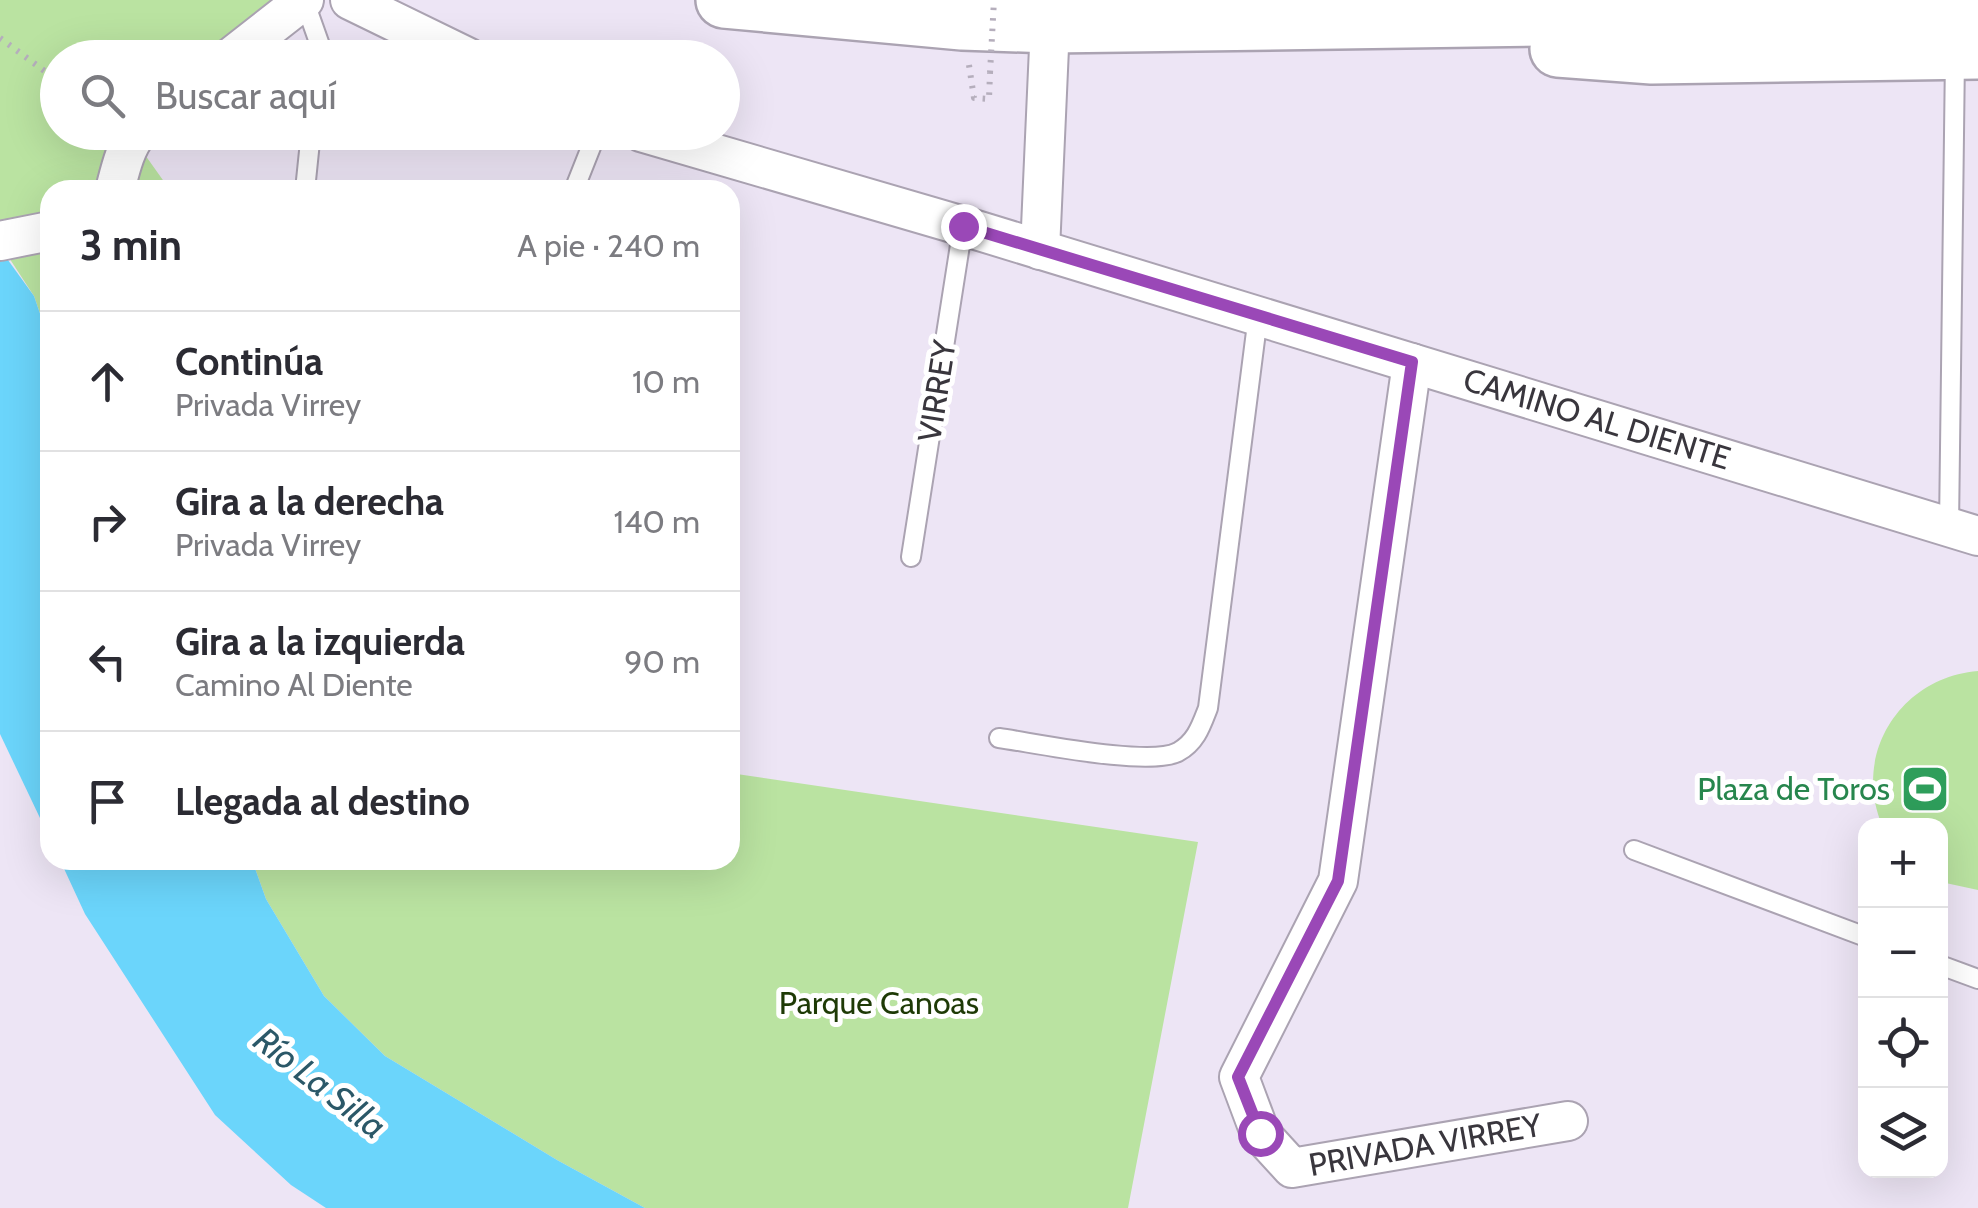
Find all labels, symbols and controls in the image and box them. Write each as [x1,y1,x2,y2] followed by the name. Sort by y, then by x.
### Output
[40,40,740,150] search box
[75,68,130,123] icon: search
[155,72,337,119] text: Buscar aquí
[941,204,987,250] route end
[80,219,182,271] text: 3 min
[517,226,700,265] text: A pie · 240 m
[909,337,964,444] street label: VIRREY
[175,338,323,385] text: Continúa
[80,354,135,409] icon: ahead
[1459,359,1735,478] street label: CAMINO AL DIENTE
[632,362,700,401] text: 10 m
[175,385,361,424] text: Privada Virrey
[175,478,444,525] text: Gira a la derecha
[80,494,135,549] icon: right
[613,502,700,541] text: 140 m
[175,525,361,564] text: Privada Virrey
[175,618,465,665] text: Gira a la izquierda
[80,634,135,689] icon: left
[624,642,700,681] text: 90 m
[175,665,413,704] text: Camino Al Diente
[1899,763,1951,815] sports icon: Plaza de Toros
[1697,769,1890,808] place label: Plaza de Toros
[80,774,135,829] icon: arrive
[175,778,470,825] text: Llegada al destino
[1858,818,1948,1178] map controls
[1858,818,1948,908] button: +
[1858,908,1948,998] button: −
[779,983,979,1022] park label: Parque Canoas
[1858,998,1948,1088] button: locate
[246,1018,395,1148] water label: Río La Silla
[1858,1088,1948,1178] button: layers
[1306,1105,1545,1184] street label: PRIVADA VIRREY
[1238,1111,1284,1157] route start

